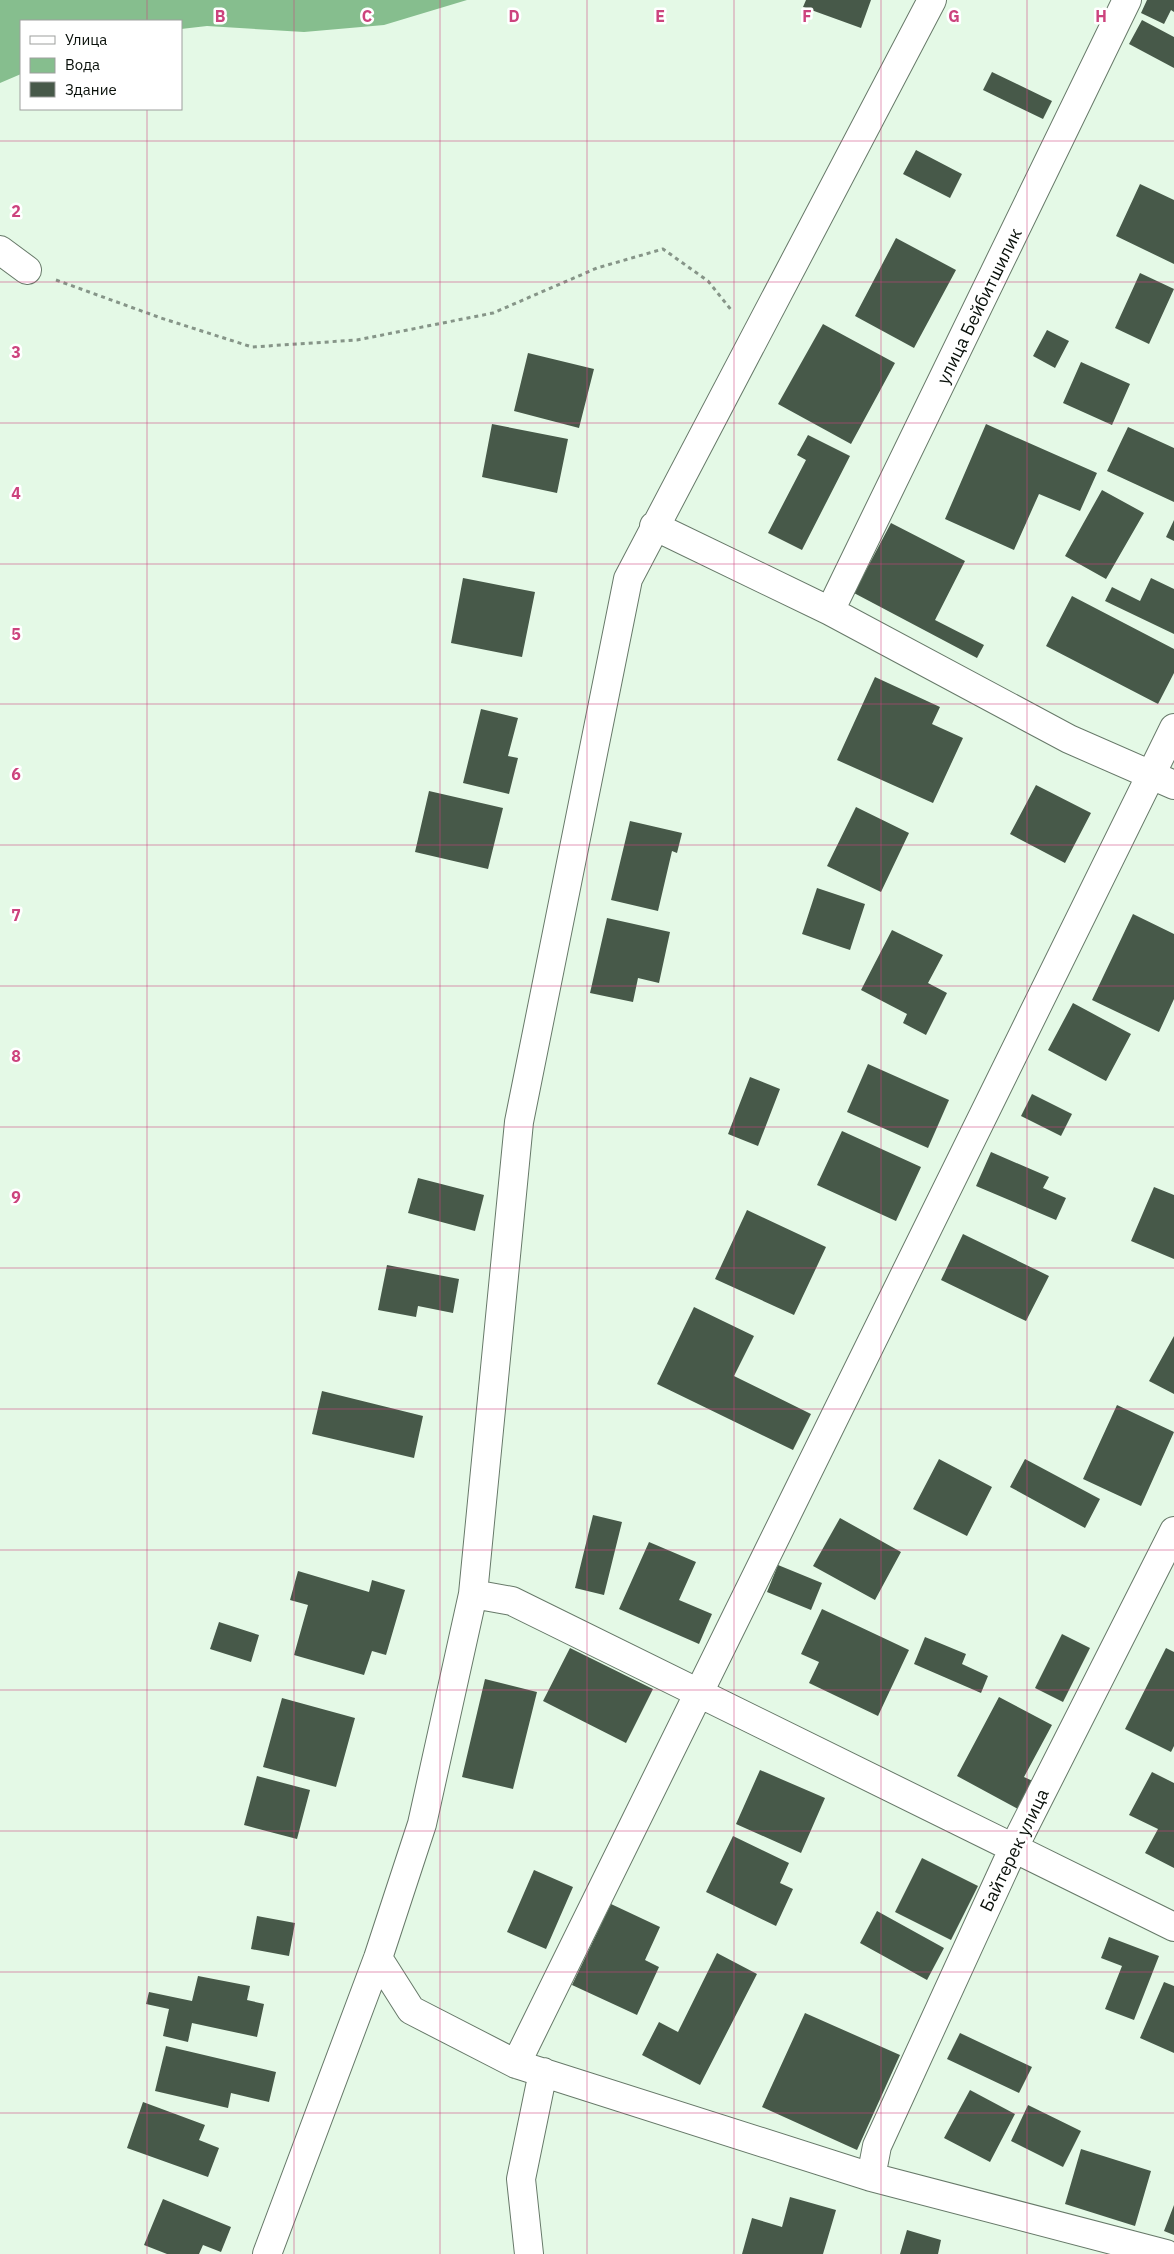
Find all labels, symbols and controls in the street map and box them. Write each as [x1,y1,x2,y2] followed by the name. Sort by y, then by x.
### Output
[215,6,226,26] text: B
[362,6,372,26] text: C
[508,6,520,26] text: D
[655,6,665,26] text: E
[802,6,812,26] text: F
[948,6,960,26] text: G
[1095,6,1107,26] text: H
[20,20,182,110] legend
[65,30,107,49] text: Улица
[65,55,100,74] text: Вода
[65,80,117,99] text: Здание
[11,201,21,221] text: 2
[931,224,1027,388] street label: улица Бейбитшилик
[11,342,21,362] text: 3
[11,483,21,503] text: 4
[11,624,21,644] text: 5
[11,764,21,784] text: 6
[11,905,21,925] text: 7
[11,1046,21,1066] text: 8
[11,1187,21,1207] text: 9
[974,1784,1054,1915] street label: Байтерек улица

